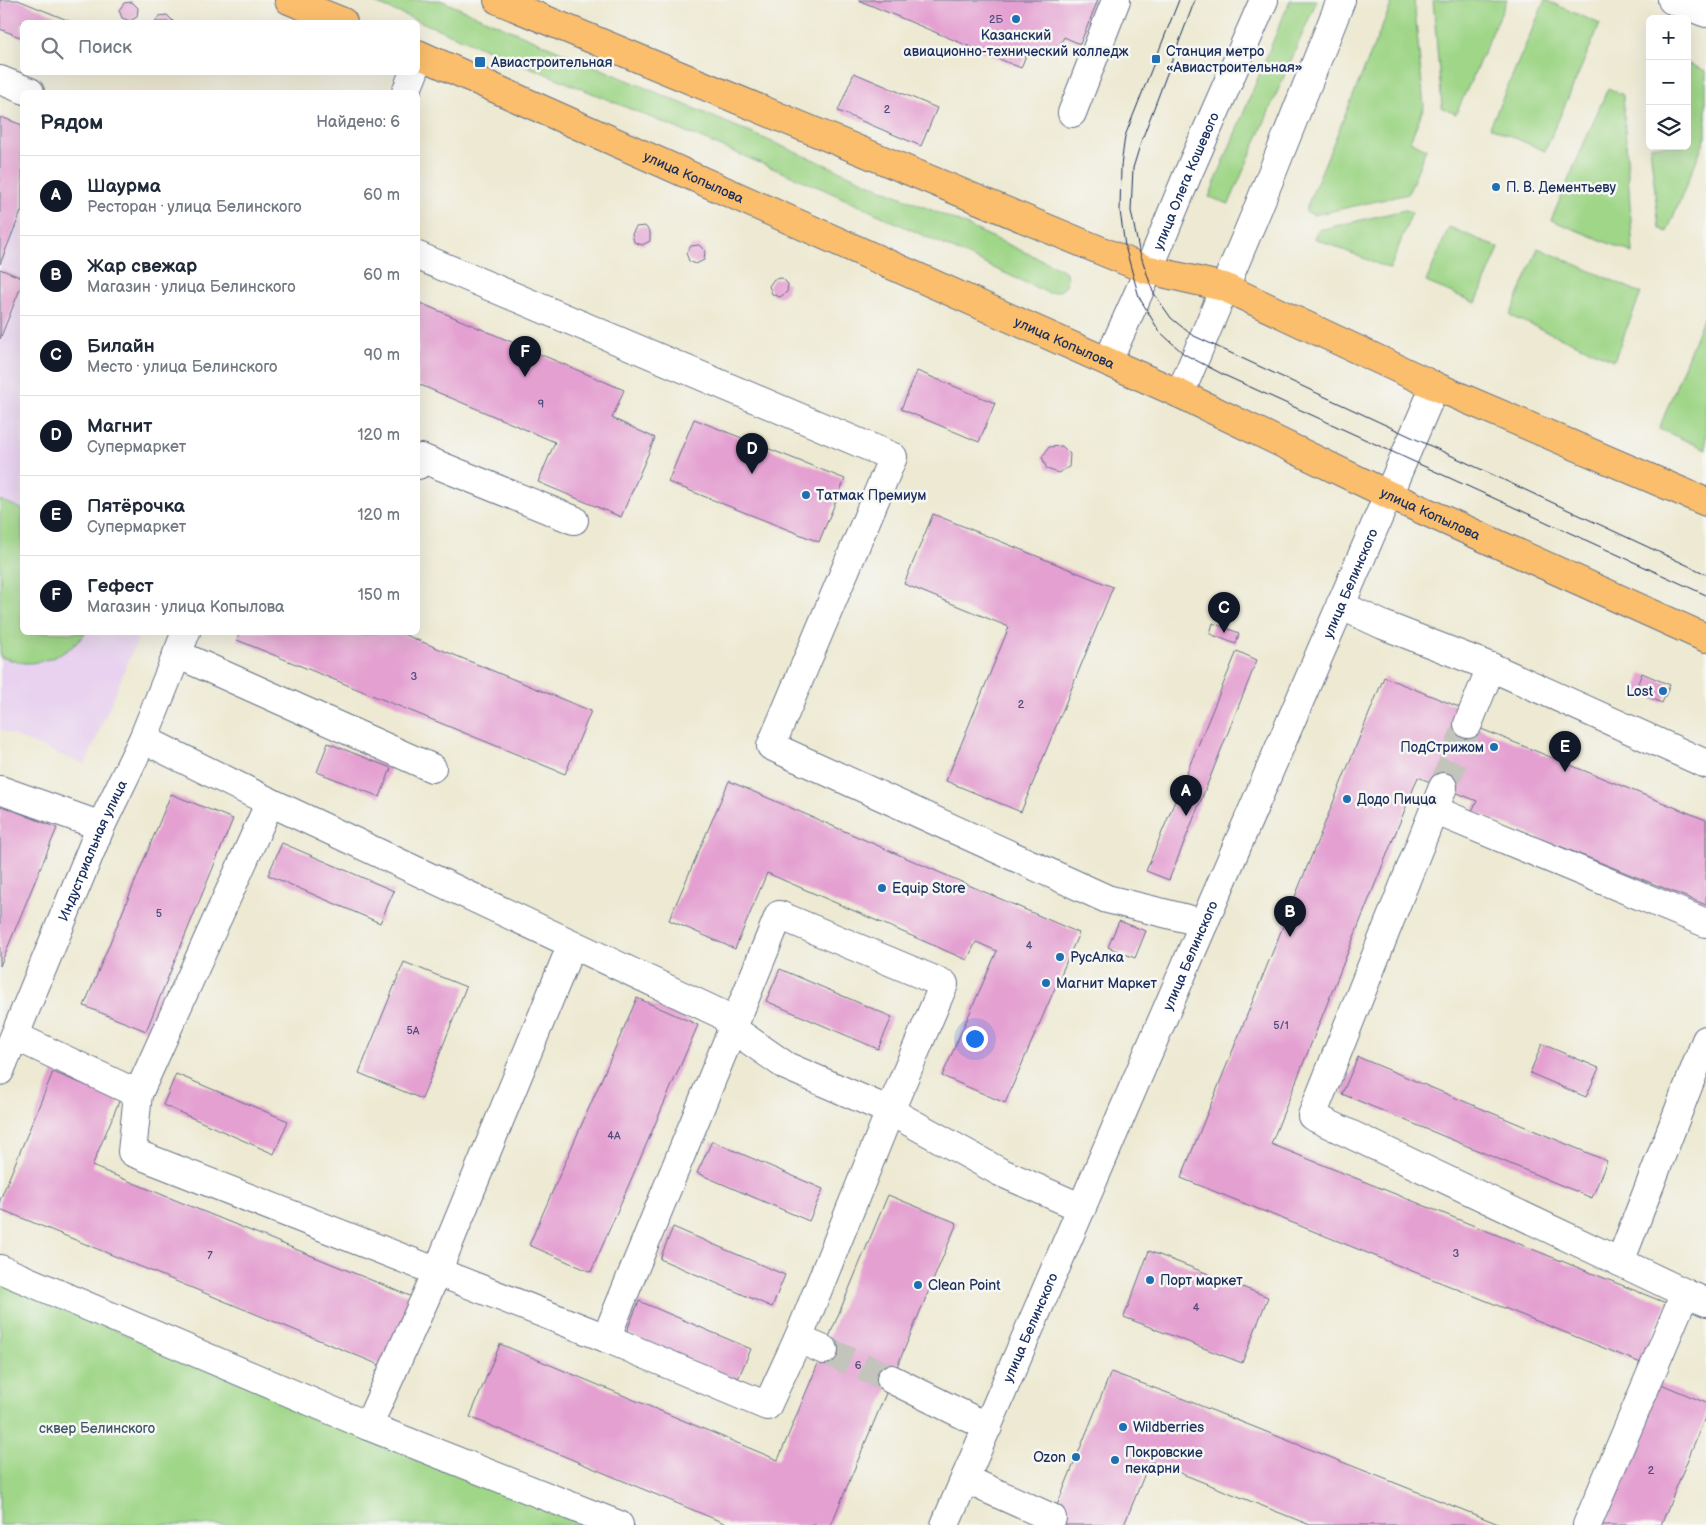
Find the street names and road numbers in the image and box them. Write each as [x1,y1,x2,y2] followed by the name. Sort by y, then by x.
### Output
[1149,110,1222,252] street label: улица Олега Кошевого
[641,147,747,207] street label: улица Копылова
[1012,313,1118,373] street label: улица Копылова
[1378,484,1484,544] street label: улица Копылова
[1319,526,1381,641] street label: улица Белинского
[54,777,131,924] street label: Индустриальная улица
[1159,898,1221,1013] street label: улица Белинского
[999,1270,1061,1385] street label: улица Белинского

